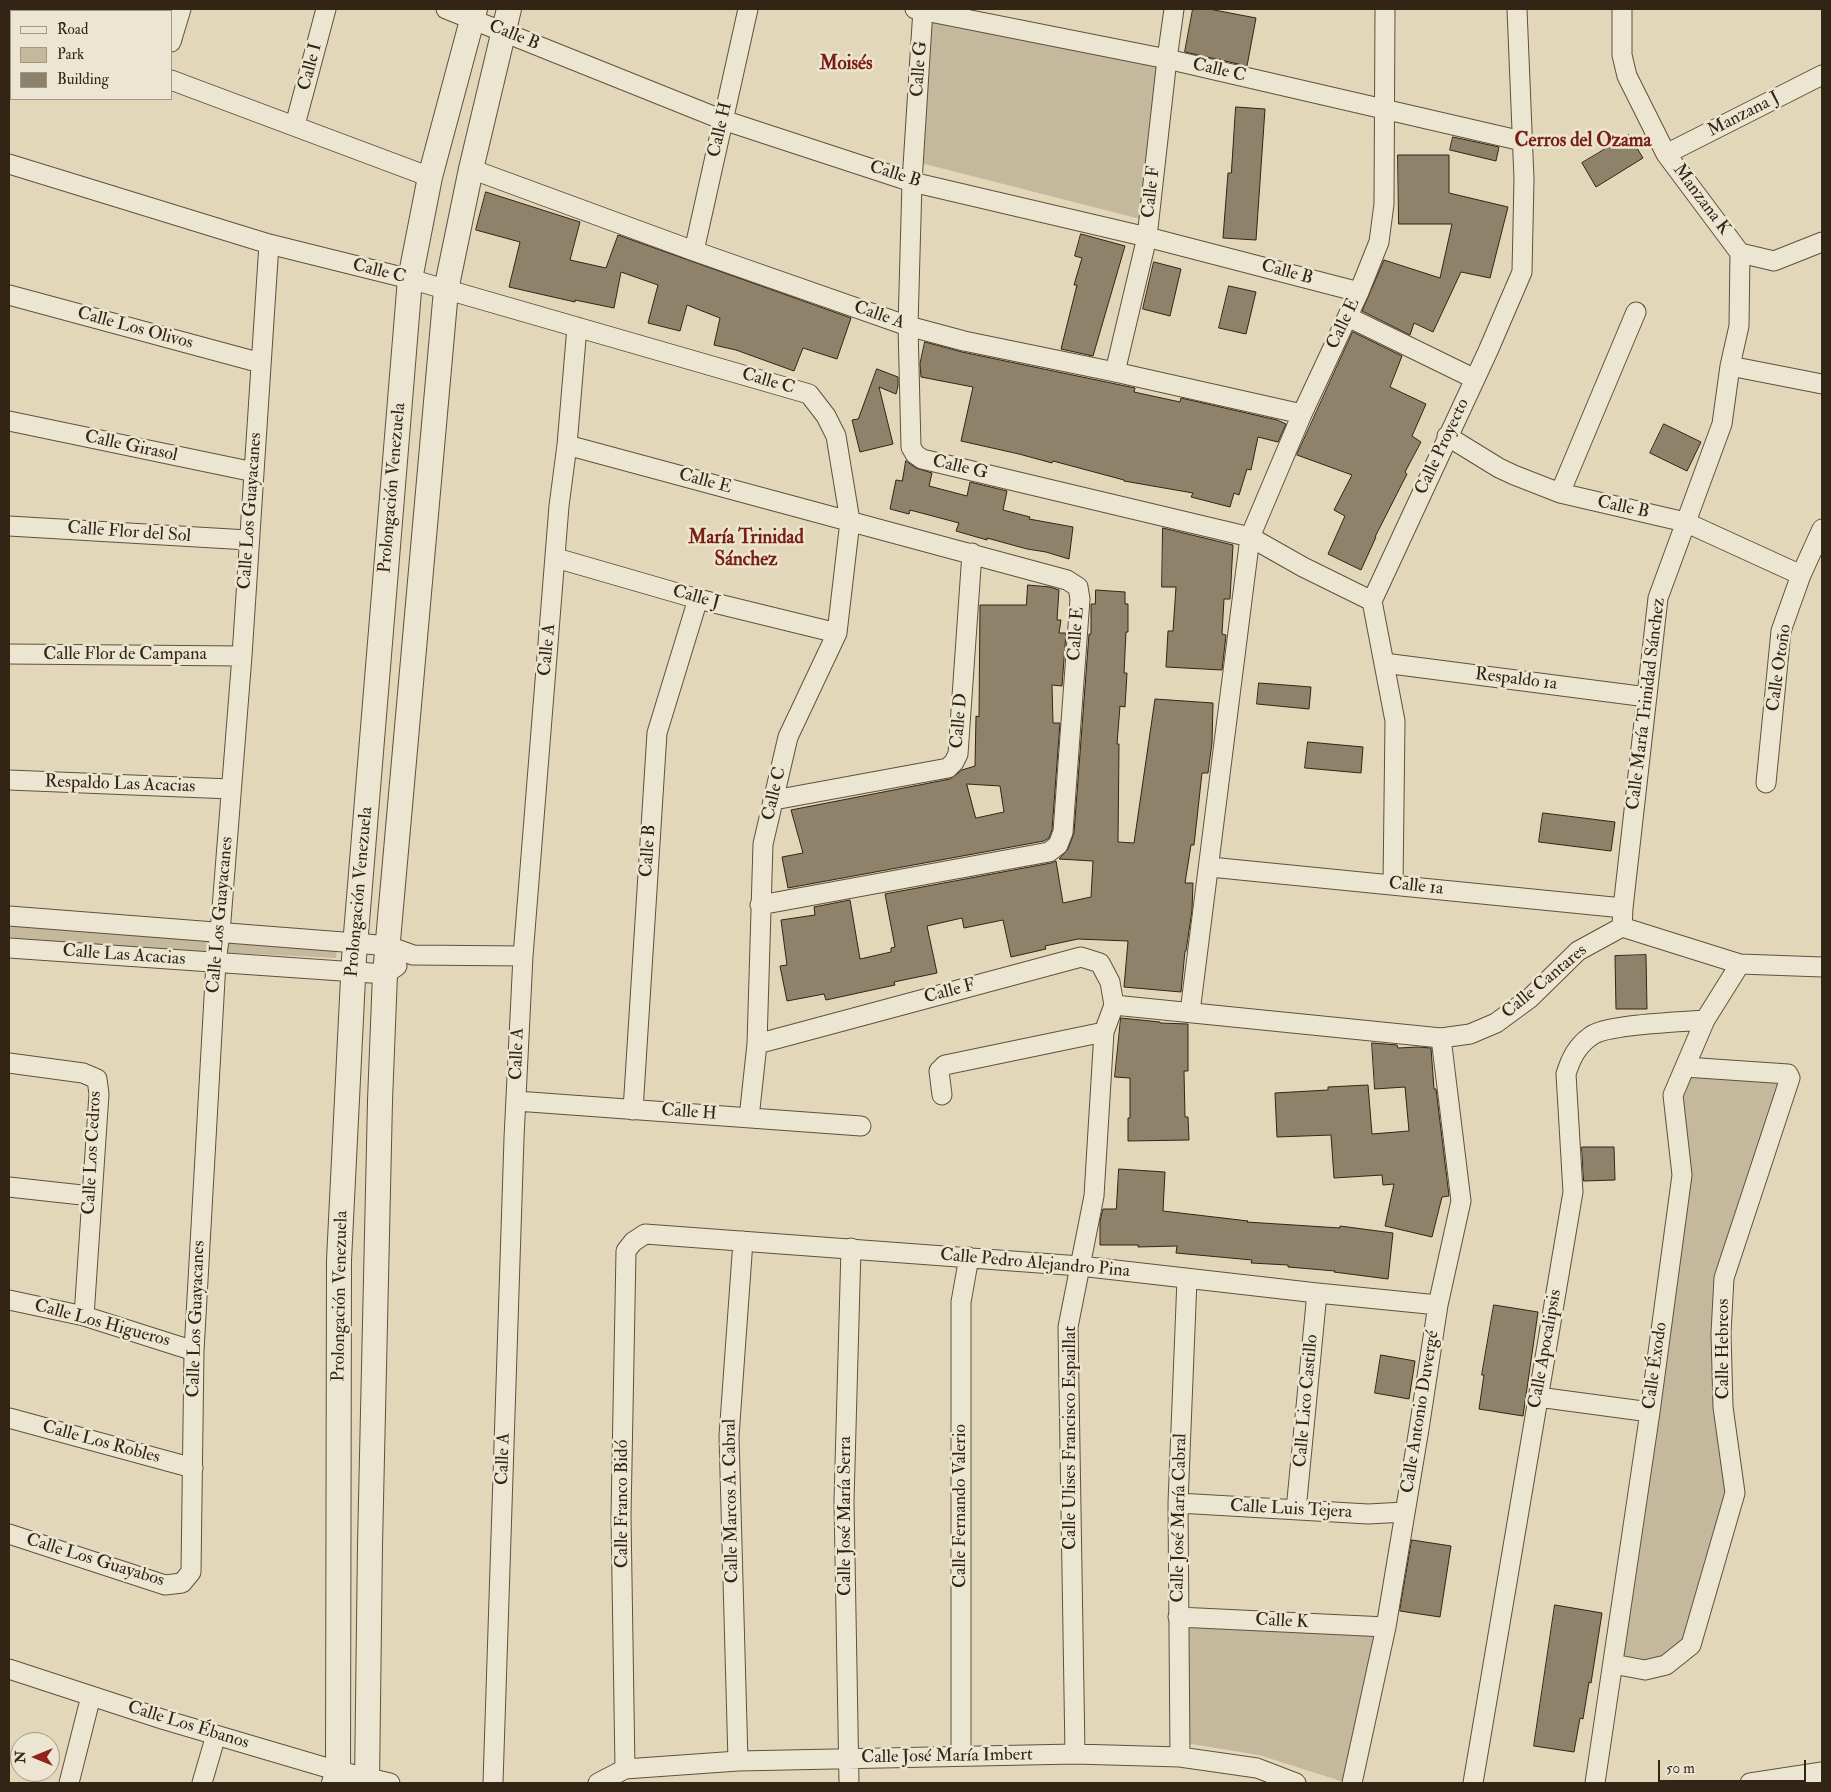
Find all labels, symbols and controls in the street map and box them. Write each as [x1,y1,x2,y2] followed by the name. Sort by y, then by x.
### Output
[10,10,172,100] legend
[485,16,543,56] street label: Calle B
[57,20,88,39] text: Road
[907,40,933,98] street label: Calle G
[294,41,328,93] street label: Calle I
[57,45,84,64] text: Park
[819,54,873,76] district label: Moisés
[1190,54,1248,88] street label: Calle C
[57,70,109,89] text: Building
[1704,88,1784,142] street label: Manzana J
[704,100,738,160] street label: Calle H
[1515,131,1651,153] district label: Cerros del Ozama
[867,157,923,193] street label: Calle B
[1667,160,1735,240] street label: Manzana K
[1139,165,1165,219] street label: Calle F
[350,255,408,289] street label: Calle C
[1259,256,1315,290] street label: Calle B
[1323,295,1365,353] street label: Calle E
[851,297,907,335] street label: Calle A
[75,303,195,355] street label: Calle Los Olivos
[739,364,797,400] street label: Calle C
[1411,395,1475,499] street label: Calle Proyecto
[375,402,411,574] street label: Prolongación Venezuela
[83,427,179,467] street label: Calle Girasol
[235,432,267,590] street label: Calle Los Guayacanes
[930,451,990,485] street label: Calle G
[676,465,734,499] street label: Calle E
[1595,492,1651,524] street label: Calle B
[66,518,192,548] street label: Calle Flor del Sol
[688,528,804,572] district label: María Trinidad Sánchez
[670,581,722,615] street label: Calle J
[1623,597,1671,811] street label: Calle María Trinidad Sánchez
[1064,606,1090,662] street label: Calle E
[535,623,561,677] street label: Calle A
[1763,623,1797,713] street label: Calle Otoño
[43,644,207,666] street label: Calle Flor de Campana
[1474,664,1558,696] street label: Respaldo 1a
[947,692,973,750] street label: Calle D
[758,765,792,823] street label: Calle C
[44,772,196,798] street label: Respaldo Las Acacias
[342,806,378,978] street label: Prolongación Venezuela
[636,824,662,878] street label: Calle B
[203,836,239,994] street label: Calle Los Guayacanes
[1388,873,1444,901] street label: Calle 1a
[1498,940,1592,1024] street label: Calle Cantares
[62,941,186,971] street label: Calle Las Acacias
[922,975,978,1009] street label: Calle F
[506,1027,530,1081] street label: Calle A
[79,1091,107,1215] street label: Calle Los Cedros
[660,1100,718,1126] street label: Calle H
[329,1210,353,1382] street label: Prolongación Venezuela
[183,1240,211,1398] street label: Calle Los Guayacanes
[939,1245,1131,1283] street label: Calle Pedro Alejandro Pina
[1525,1288,1567,1410] street label: Calle Apocalipsis
[32,1296,172,1352] street label: Calle Los Higueros
[1713,1299,1735,1399] street label: Calle Hebreos
[1639,1321,1673,1411] street label: Calle Éxodo
[1060,1326,1082,1550] street label: Calle Ulises Francisco Espaillat
[1397,1329,1445,1495] street label: Calle Antonio Duvergé
[1290,1334,1324,1468] street label: Calle Lico Castillo
[40,1417,162,1469] street label: Calle Los Robles
[720,1418,744,1584] street label: Calle Marcos A. Cabral
[950,1424,972,1588] street label: Calle Fernando Valerio
[492,1432,516,1486] street label: Calle A
[1168,1433,1192,1603] street label: Calle José María Cabral
[835,1436,857,1596] street label: Calle José María Serra
[612,1440,634,1568] street label: Calle Franco Bidó
[1229,1496,1353,1524] street label: Calle Luis Tejera
[23,1530,167,1592] street label: Calle Los Guayabos
[1255,1610,1309,1634] street label: Calle K
[125,1697,251,1755] street label: Calle Los Ébanos
[10,1732,60,1782] north arrow
[861,1745,1033,1769] street label: Calle José María Imbert
[1661,1750,1808,1782] scale bar
[12,1751,29,1763] text: N
[1666,1759,1695,1778] text: 50 m

